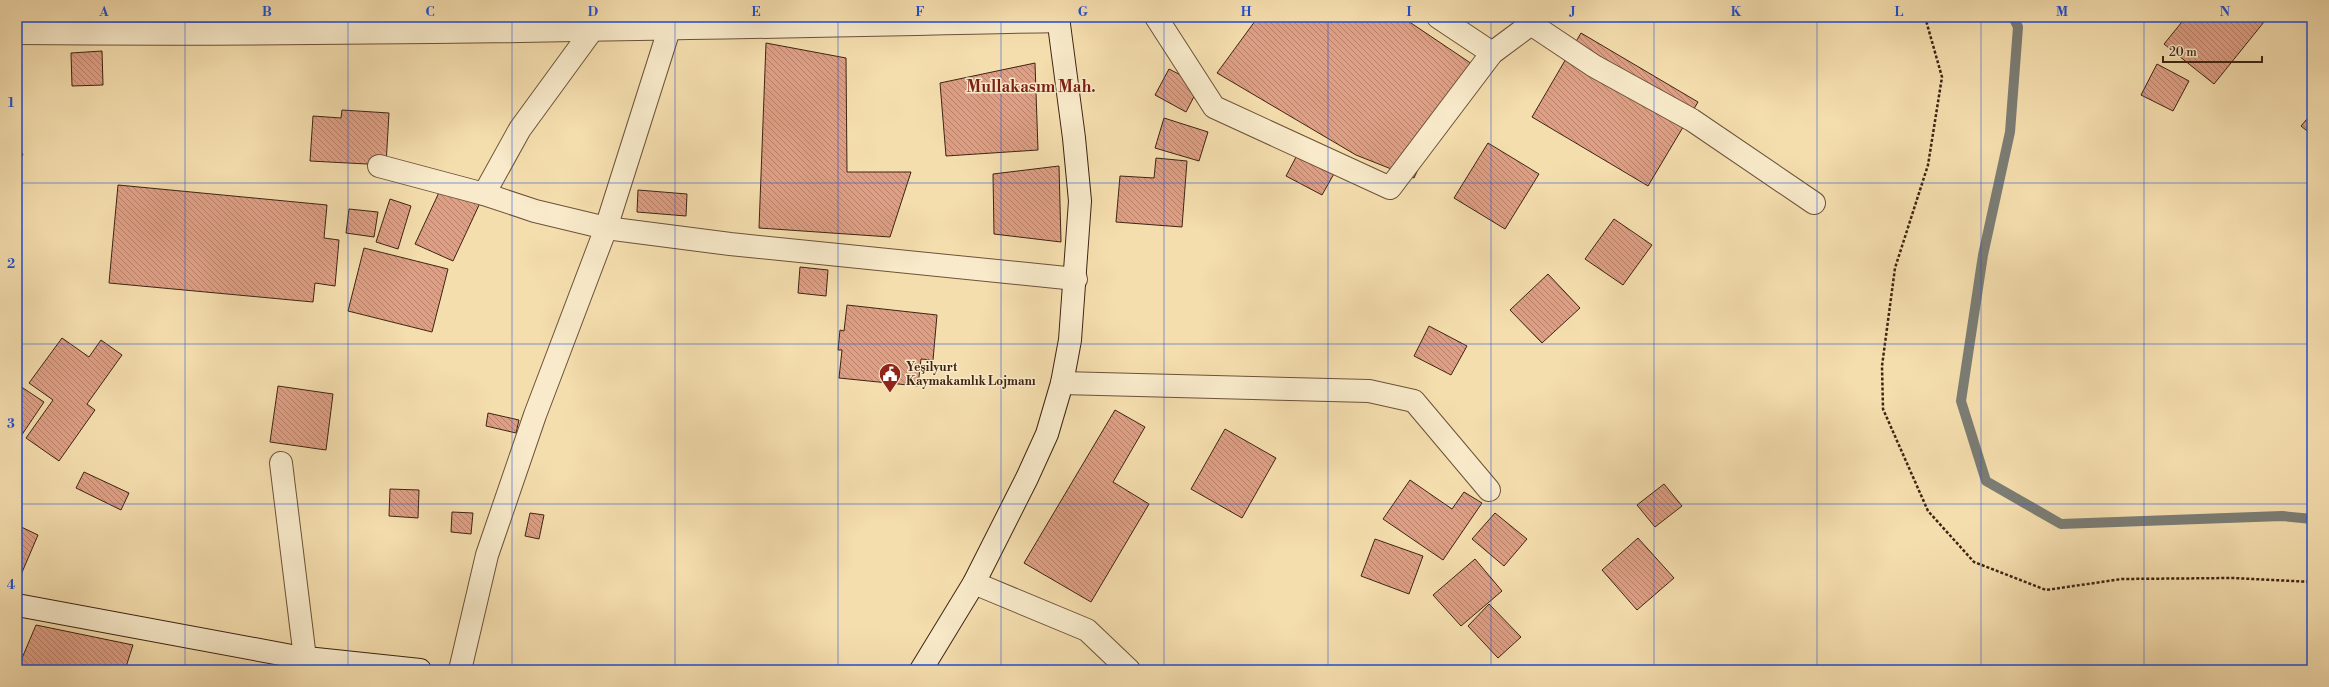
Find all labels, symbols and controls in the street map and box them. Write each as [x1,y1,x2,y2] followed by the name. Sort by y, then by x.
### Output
[98,4,109,20] text: A
[262,4,272,20] text: B
[425,4,435,20] text: C
[588,4,598,20] text: D
[751,4,761,20] text: E
[915,4,925,20] text: F
[1078,4,1089,20] text: G
[1241,4,1252,20] text: H
[1406,4,1412,20] text: I
[1568,4,1576,20] text: J
[1731,4,1742,20] text: K
[1895,4,1904,20] text: L
[2056,4,2068,20] text: M
[2220,4,2231,20] text: N
[2163,38,2262,64] scale bar
[2169,45,2197,60] text: 20 m
[966,77,1096,97] district label: Mullakasım Mah.
[8,95,15,111] text: 1
[7,256,15,272] text: 2
[906,360,1036,389] place label: Yeşilyurt Kaymakamlık Lojmanı
[877,361,903,394] public building icon: Yeşilyurt Kaymakamlık Lojmanı
[7,416,15,432] text: 3
[7,577,16,593] text: 4

